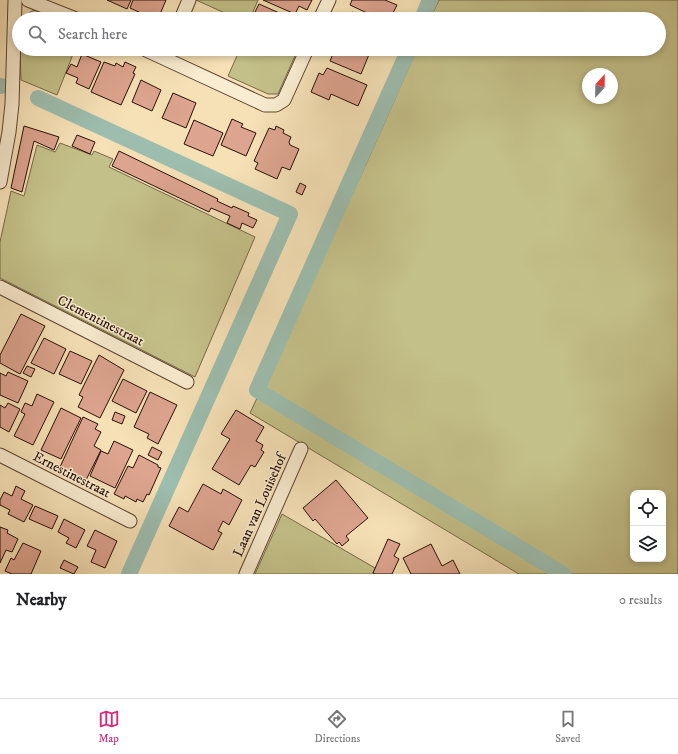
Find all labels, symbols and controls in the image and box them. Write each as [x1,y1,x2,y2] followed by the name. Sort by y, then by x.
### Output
[12,12,666,56] search box
[26,23,48,45] icon: search
[58,25,127,44] text: Search here
[582,68,618,104] north arrow
[54,291,147,351] street label: Clementinestraat
[30,448,114,502] street label: Ernestinestraat
[229,449,292,560] street label: Laan van Louisehof
[630,490,666,562] map controls
[630,490,666,526] button: locate
[630,526,666,562] button: layers
[16,589,66,611] text: Nearby
[619,592,662,608] text: 0 results
[98,708,120,746] tab: Map
[315,708,360,746] tab: Directions
[555,708,580,746] tab: Saved

